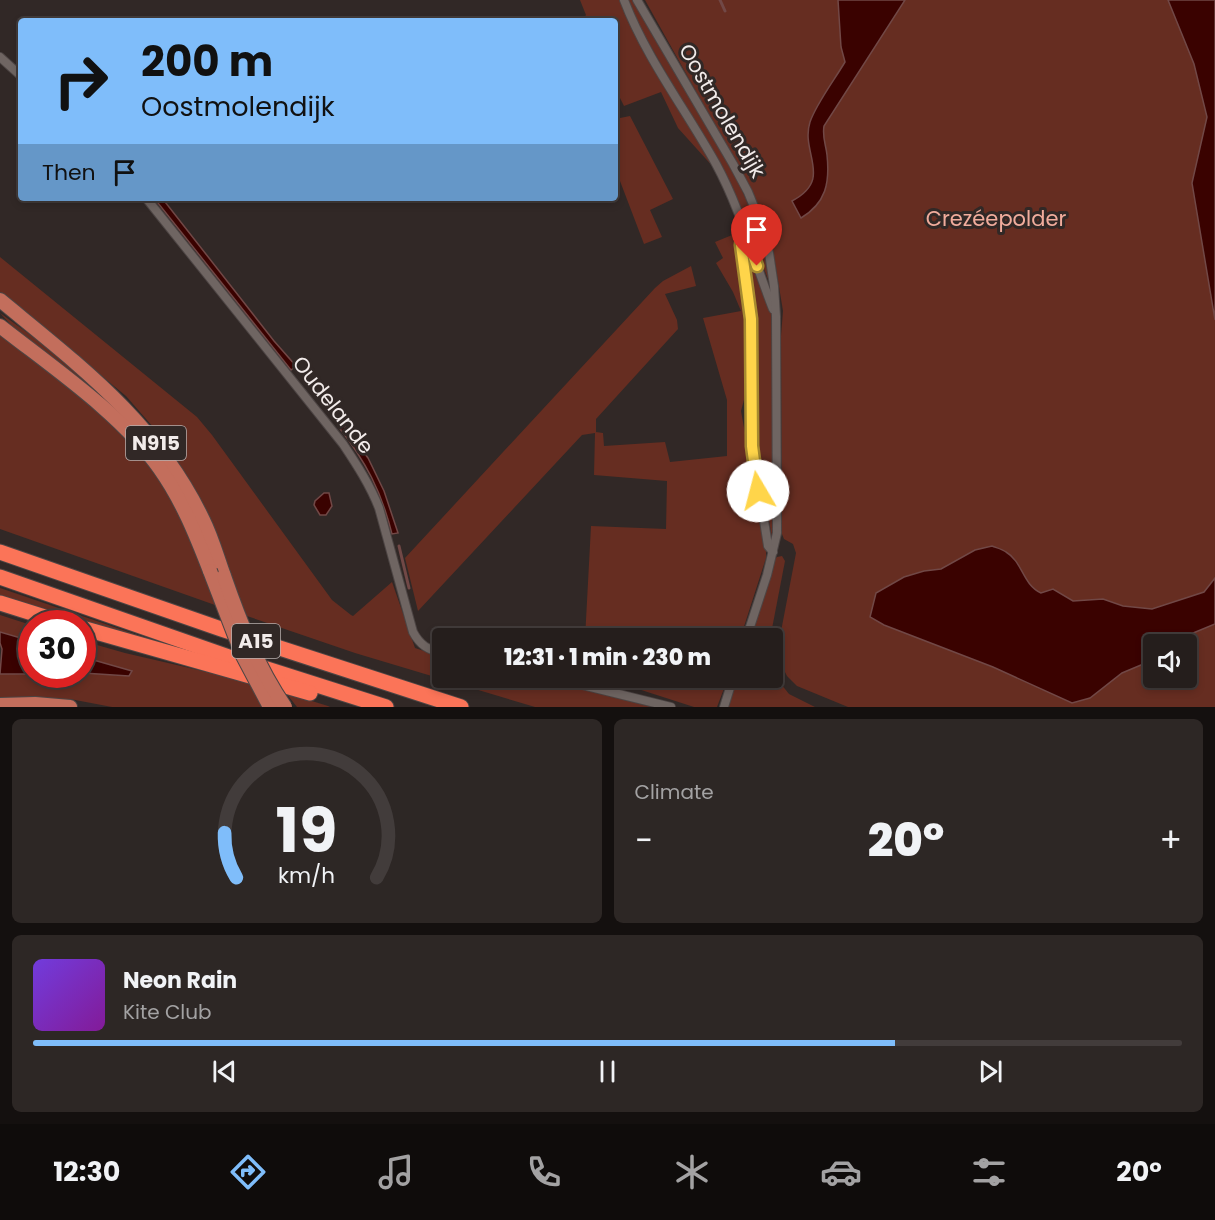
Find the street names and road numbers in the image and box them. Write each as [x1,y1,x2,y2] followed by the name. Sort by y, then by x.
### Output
[672,38,773,183] street label: Oostmolendijk
[286,350,381,460] street label: Oudelande
[126,426,186,460] road number: N915
[232,624,280,658] road number: A15

